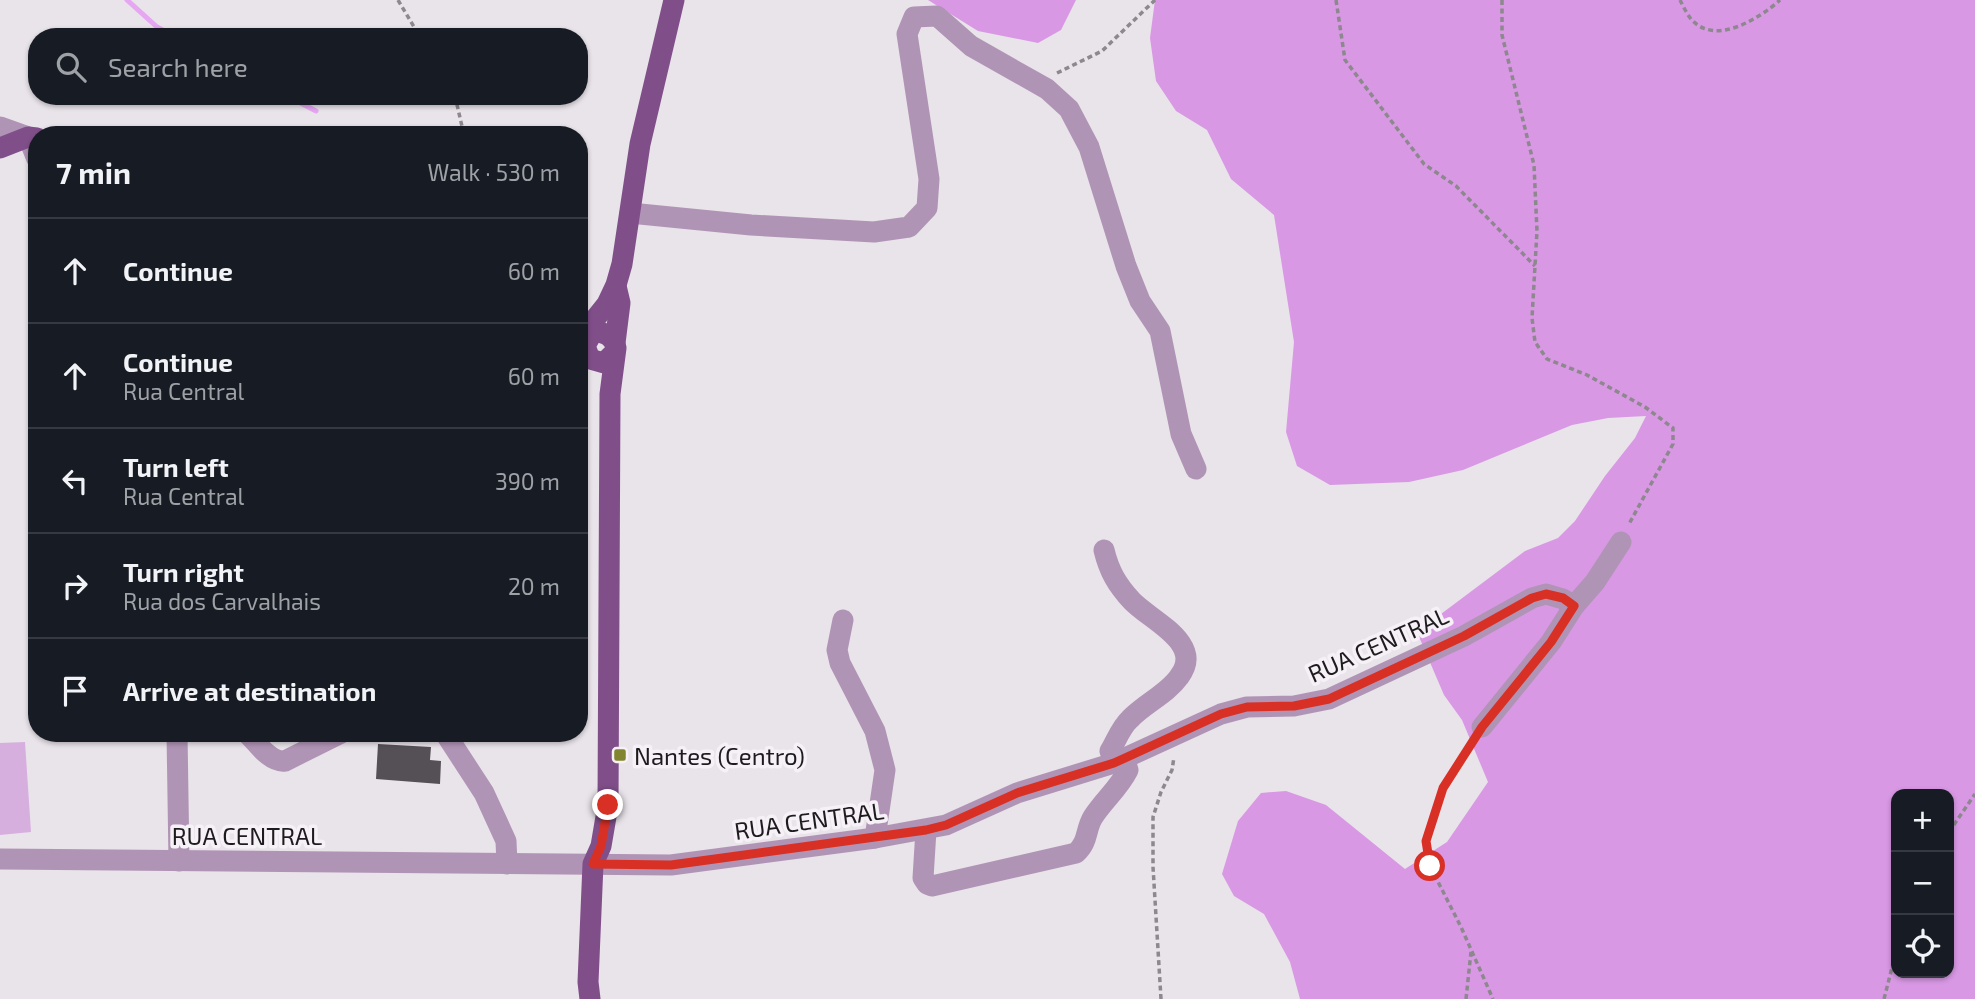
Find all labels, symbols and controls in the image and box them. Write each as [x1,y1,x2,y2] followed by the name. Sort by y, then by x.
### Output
[28,28,588,105] search box
[52,48,90,86] icon: search
[108,51,248,82] text: Search here
[56,154,131,190] text: 7 min
[428,158,560,186] text: Walk · 530 m
[56,252,94,290] icon: ahead
[123,255,233,286] text: Continue
[508,257,560,285] text: 60 m
[123,346,233,377] text: Continue
[56,357,94,395] icon: ahead
[508,362,560,390] text: 60 m
[123,377,244,405] text: Rua Central
[123,451,229,482] text: Turn left
[56,462,94,500] icon: left
[495,467,560,495] text: 390 m
[123,482,244,510] text: Rua Central
[123,556,244,587] text: Turn right
[56,567,94,605] icon: right
[508,572,560,600] text: 20 m
[123,587,321,615] text: Rua dos Carvalhais
[1303,600,1453,688] street label: RUA CENTRAL
[56,672,94,710] icon: arrive
[123,675,376,706] text: Arrive at destination
[634,741,805,770] place label: Nantes (Centro)
[612,747,628,763] marker: Nantes (Centro)
[592,789,623,820] route end
[1891,789,1954,978] map controls
[1891,789,1954,852] button: +
[732,795,886,845] street label: RUA CENTRAL
[172,821,322,850] street label: RUA CENTRAL
[1414,850,1445,881] route start
[1891,852,1954,915] button: −
[1891,915,1954,978] button: locate

